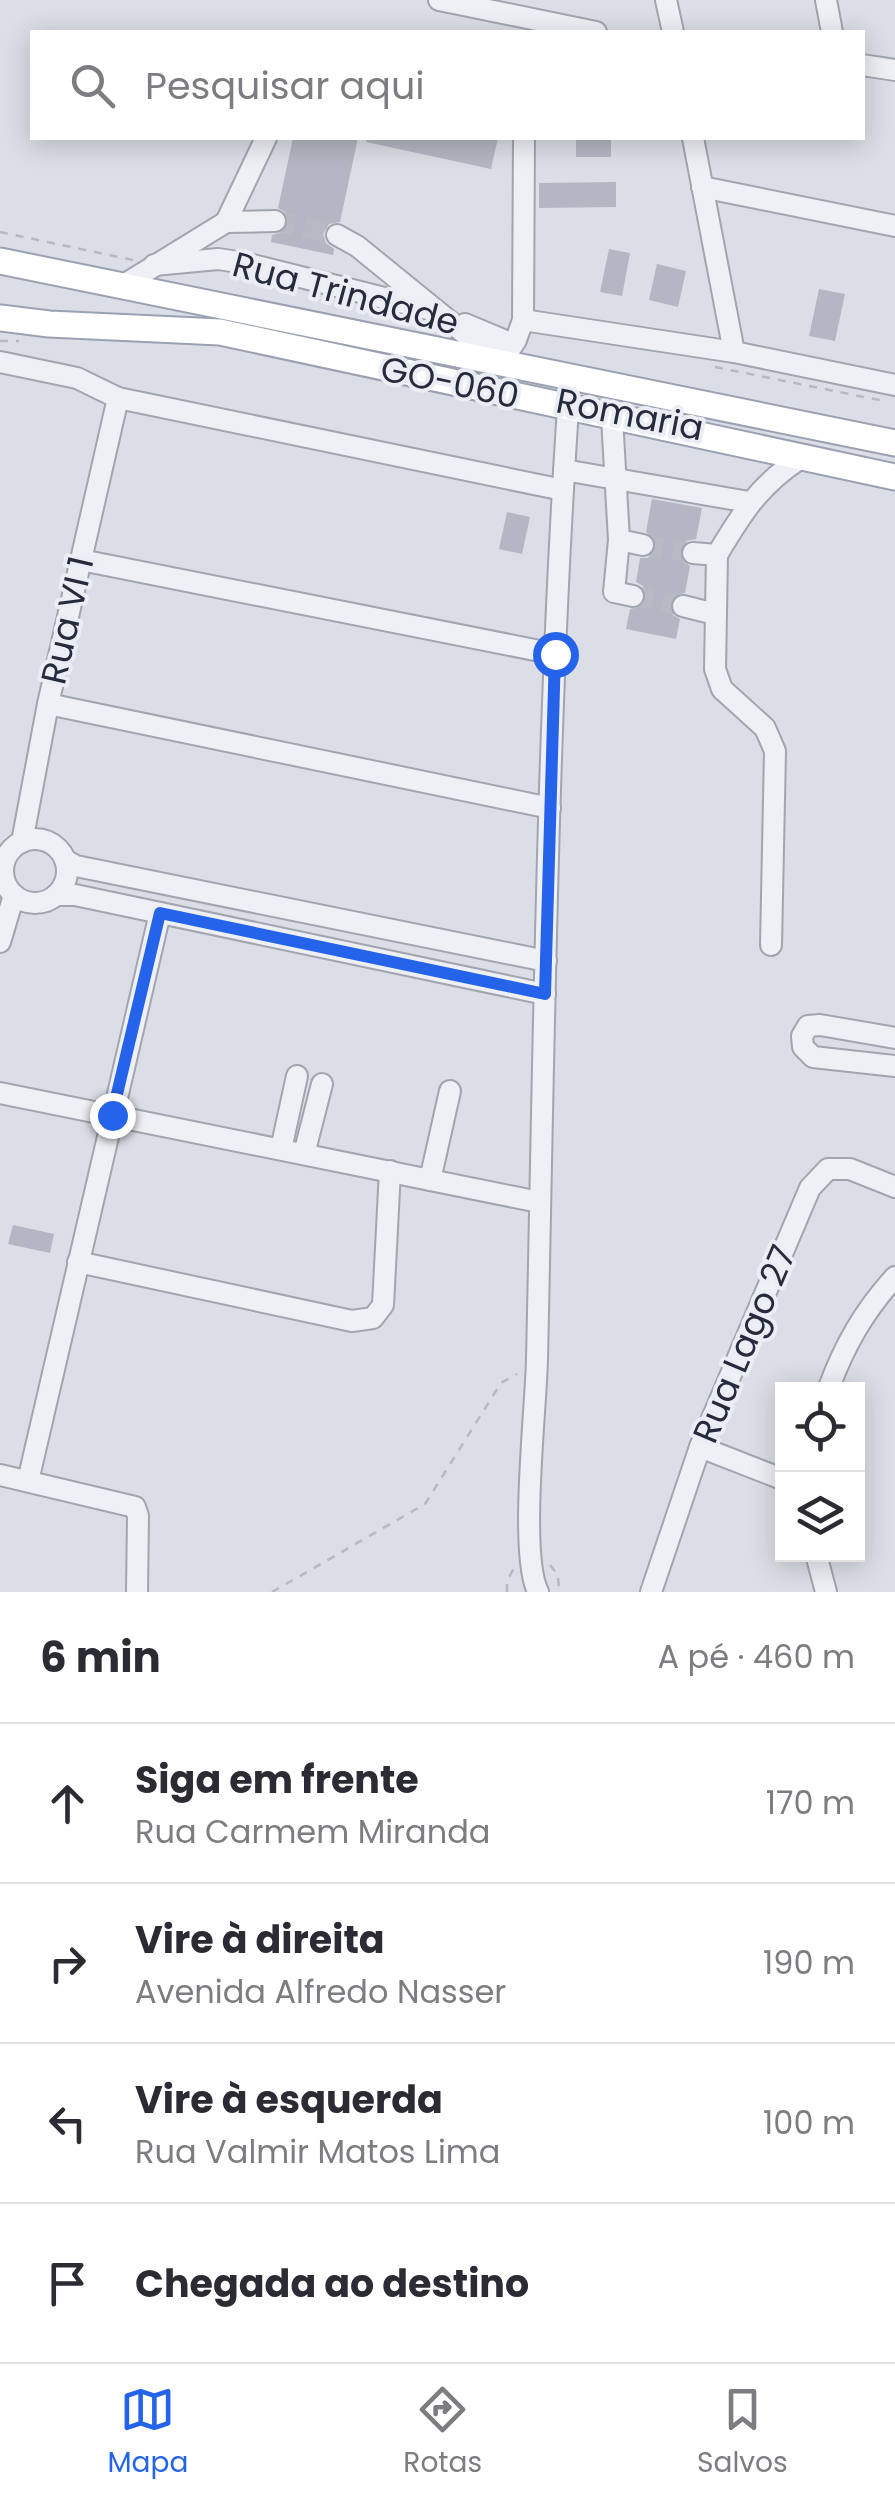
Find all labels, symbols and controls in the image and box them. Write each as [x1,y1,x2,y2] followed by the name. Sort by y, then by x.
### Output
[30,30,865,140] search box
[65,58,120,113] icon: search
[145,59,425,112] text: Pesquisar aqui
[227,239,465,347] street label: Rua Trindade
[376,343,524,421] street label: GO-060
[552,376,708,452] street label: Romaria
[29,551,105,689] street label: Rua VI 1
[533,632,579,678] route start
[90,1093,136,1139] route end
[680,1238,808,1450] street label: Rua Lago 27
[775,1382,865,1562] map controls
[775,1382,865,1472] button: locate
[775,1472,865,1562] button: layers
[40,1628,161,1687] text: 6 min
[657,1634,855,1679] text: A pé · 460 m
[135,1753,419,1806] text: Siga em frente
[40,1776,95,1831] icon: ahead
[766,1780,855,1825] text: 170 m
[135,1809,490,1854] text: Rua Carmem Miranda
[135,1913,385,1966] text: Vire à direita
[40,1936,95,1991] icon: right
[763,1940,855,1985] text: 190 m
[135,1969,506,2014] text: Avenida Alfredo Nasser
[135,2073,443,2126] text: Vire à esquerda
[40,2096,95,2151] icon: left
[763,2100,855,2145] text: 100 m
[135,2129,500,2174] text: Rua Valmir Matos Lima
[40,2256,95,2311] icon: arrive
[135,2257,529,2310] text: Chegada ao destino
[107,2382,188,2484] tab: Mapa
[403,2382,482,2484] tab: Rotas
[697,2382,788,2484] tab: Salvos

